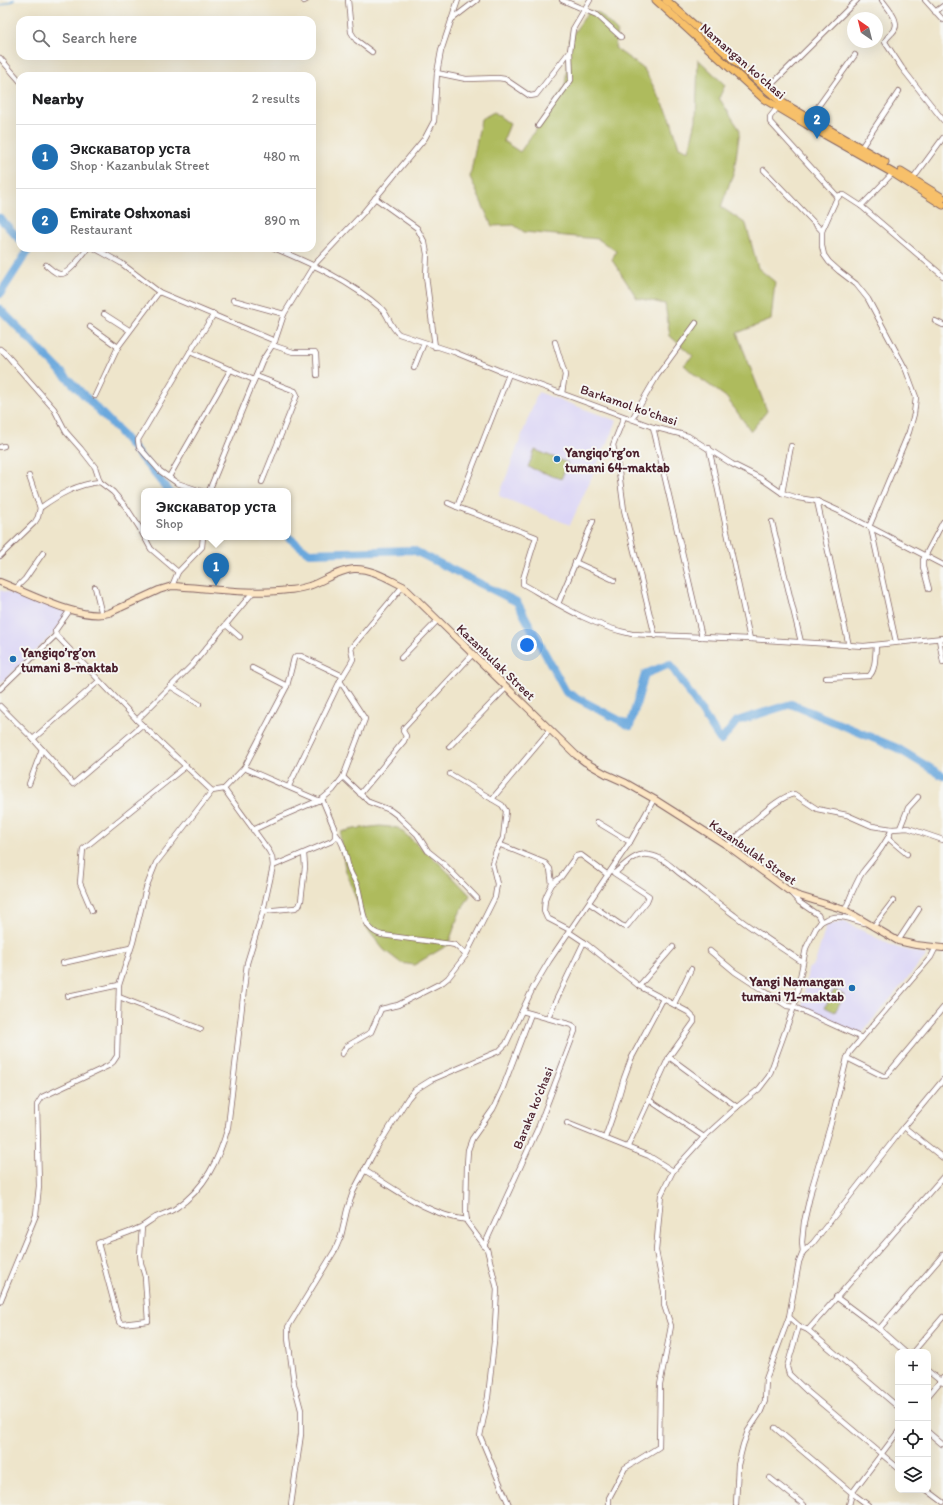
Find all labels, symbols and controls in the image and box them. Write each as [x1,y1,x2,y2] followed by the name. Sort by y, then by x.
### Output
[847,12,883,48] north arrow
[16,16,316,60] search box
[697,20,789,102] street label: Namangan ko'chasi
[30,27,52,49] icon: search
[62,29,137,47] text: Search here
[32,88,84,108] text: Nearby
[252,91,300,106] text: 2 results
[804,106,830,139] pin: 2
[70,140,190,158] text: Экскаватор уста
[42,149,48,164] text: 1
[263,149,300,164] text: 480 m
[70,158,209,173] text: Shop · Kazanbulak Street
[70,204,191,222] text: Emirate Oshxonasi
[42,213,48,228] text: 2
[264,213,300,228] text: 890 m
[70,222,132,237] text: Restaurant
[578,381,680,429] street label: Barkamol ko'chasi
[564,445,670,475] place label: Yangiqo’rg’on tumani 64-maktab
[552,454,562,464] marker: Yangiqo’rg’on tumani 64-maktab
[141,488,291,540] popup
[156,498,276,516] text: Экскаватор уста
[156,516,183,531] text: Shop
[203,553,229,586] pin: 1
[454,621,538,703] street label: Kazanbulak Street
[517,635,537,655] your location
[20,645,118,675] place label: Yangiqo’rg’on tumani 8-maktab
[8,654,18,664] marker: Yangiqo’rg’on tumani 8-maktab
[706,816,800,888] street label: Kazanbulak Street
[741,974,845,1004] place label: Yangi Namangan tumani 71-maktab
[847,983,857,993] marker: Yangi Namangan tumani 71-maktab
[510,1065,556,1151] street label: Baraka koʻchasi
[895,1349,931,1493] map controls
[895,1349,931,1385] button: +
[895,1385,931,1421] button: −
[895,1421,931,1457] button: locate
[895,1457,931,1493] button: layers

